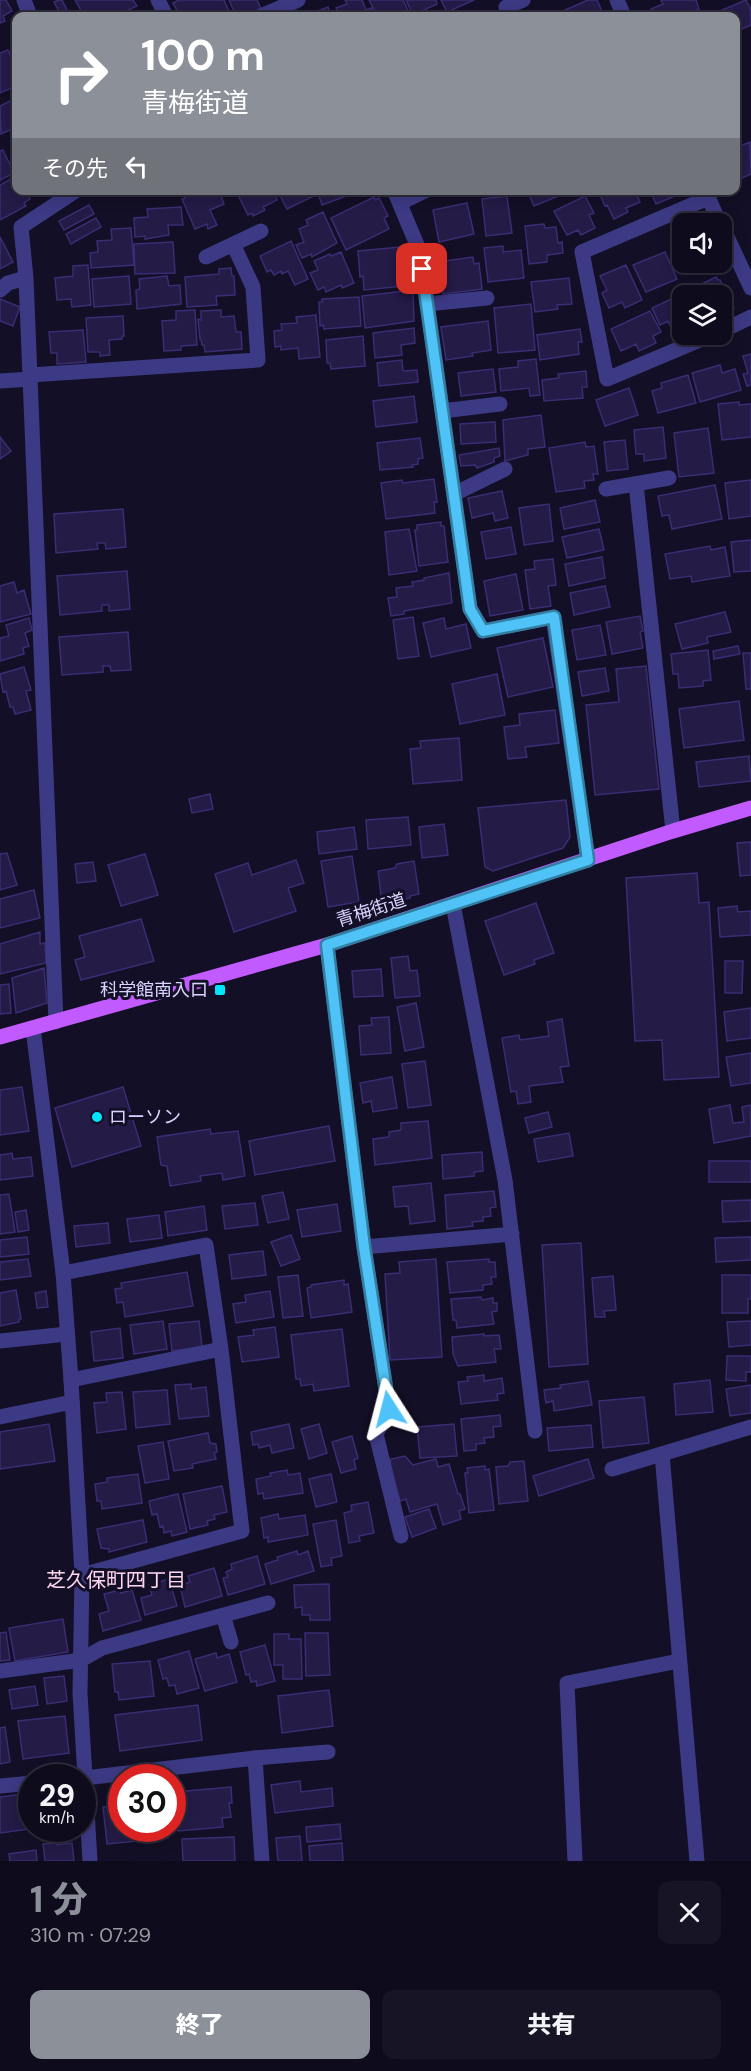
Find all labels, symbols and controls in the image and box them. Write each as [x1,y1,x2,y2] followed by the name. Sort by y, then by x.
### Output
[141,28,265,83] text: 100 m
[42,36,120,114] icon: right
[141,85,249,120] text: 青梅街道
[120,150,153,183] icon: left
[42,154,108,183] text: その先
[672,213,732,345] map controls
[672,213,732,273] button: sound
[396,243,447,294] pin
[405,252,438,285] icon: arrive
[672,285,732,345] button: layers
[333,887,409,933] street label: 青梅街道
[100,978,208,1002] place label: 科学館南入口
[213,983,227,997] marker: 科学館南入口
[109,1105,181,1129] place label: ローソン
[90,1110,104,1124] marker: ローソン
[357,1377,421,1441] position arrow
[46,1567,186,1593] district label: 芝久保町四丁目
[108,1764,186,1842] speed limit sign: 30
[39,1776,75,1815] text: 29
[39,1808,75,1828] text: km/h
[30,1876,88,1923] text: 1 分
[658,1881,721,1944] button: close
[30,1922,151,1948] text: 310 m · 07:29
[30,1990,370,2059] button: 終了
[382,1990,721,2059] button: 共有

